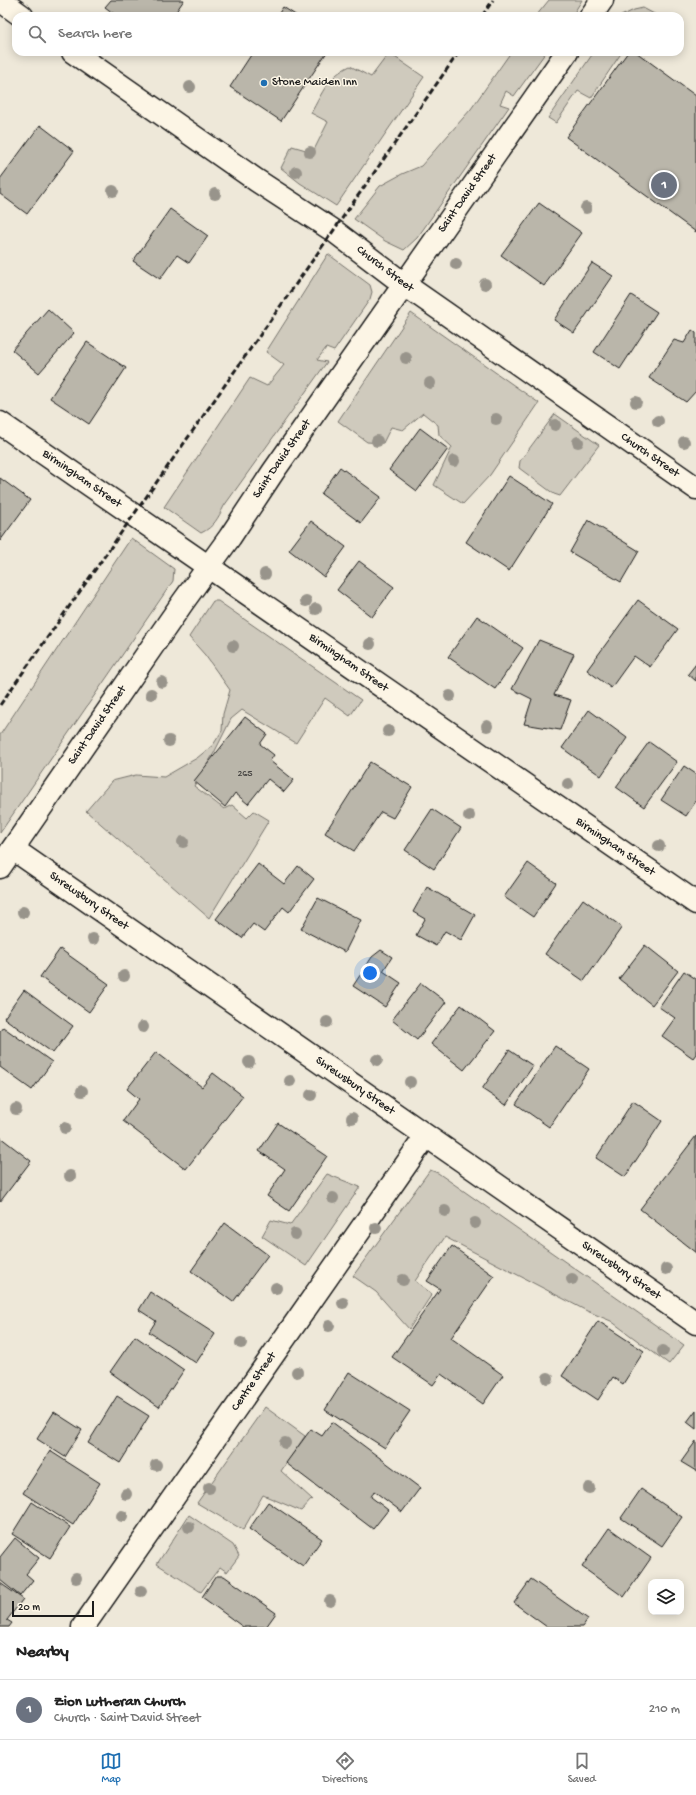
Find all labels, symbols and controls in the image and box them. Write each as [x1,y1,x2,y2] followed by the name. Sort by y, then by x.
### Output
[12,12,684,56] search box
[26,23,48,45] icon: search
[58,25,132,43] text: Search here
[272,76,357,90] place label: Stone Maiden Inn
[259,78,269,88] marker: Stone Maiden Inn
[436,151,501,236] street label: Saint David Street
[651,170,677,200] pin: 1
[353,243,417,296] street label: Church Street
[250,416,315,501] street label: Saint David Street
[618,430,683,482] street label: Church Street
[38,446,125,512] street label: Birmingham Street
[305,630,391,696] street label: Birmingham Street
[66,682,130,768] street label: Saint David Street
[237,768,253,780] house number: 265
[572,814,658,880] street label: Birmingham Street
[46,869,132,934] street label: Shrewsbury Street
[360,963,380,983] your location
[312,1054,398,1119] street label: Shrewsbury Street
[579,1239,664,1304] street label: Shrewsbury Street
[229,1349,280,1414] street label: Centre Street
[648,1579,684,1615] map controls
[648,1579,684,1615] button: layers
[12,1599,94,1618] scale bar
[18,1602,40,1614] text: 20 m
[16,1643,69,1663] text: Nearby
[54,1693,186,1711] text: Zion Lutheran Church
[26,1702,32,1717] text: 1
[649,1702,680,1717] text: 210 m
[54,1711,201,1726] text: Church · Saint David Street
[100,1750,122,1786] tab: Map
[323,1750,367,1786] tab: Directions
[568,1750,596,1786] tab: Saved

